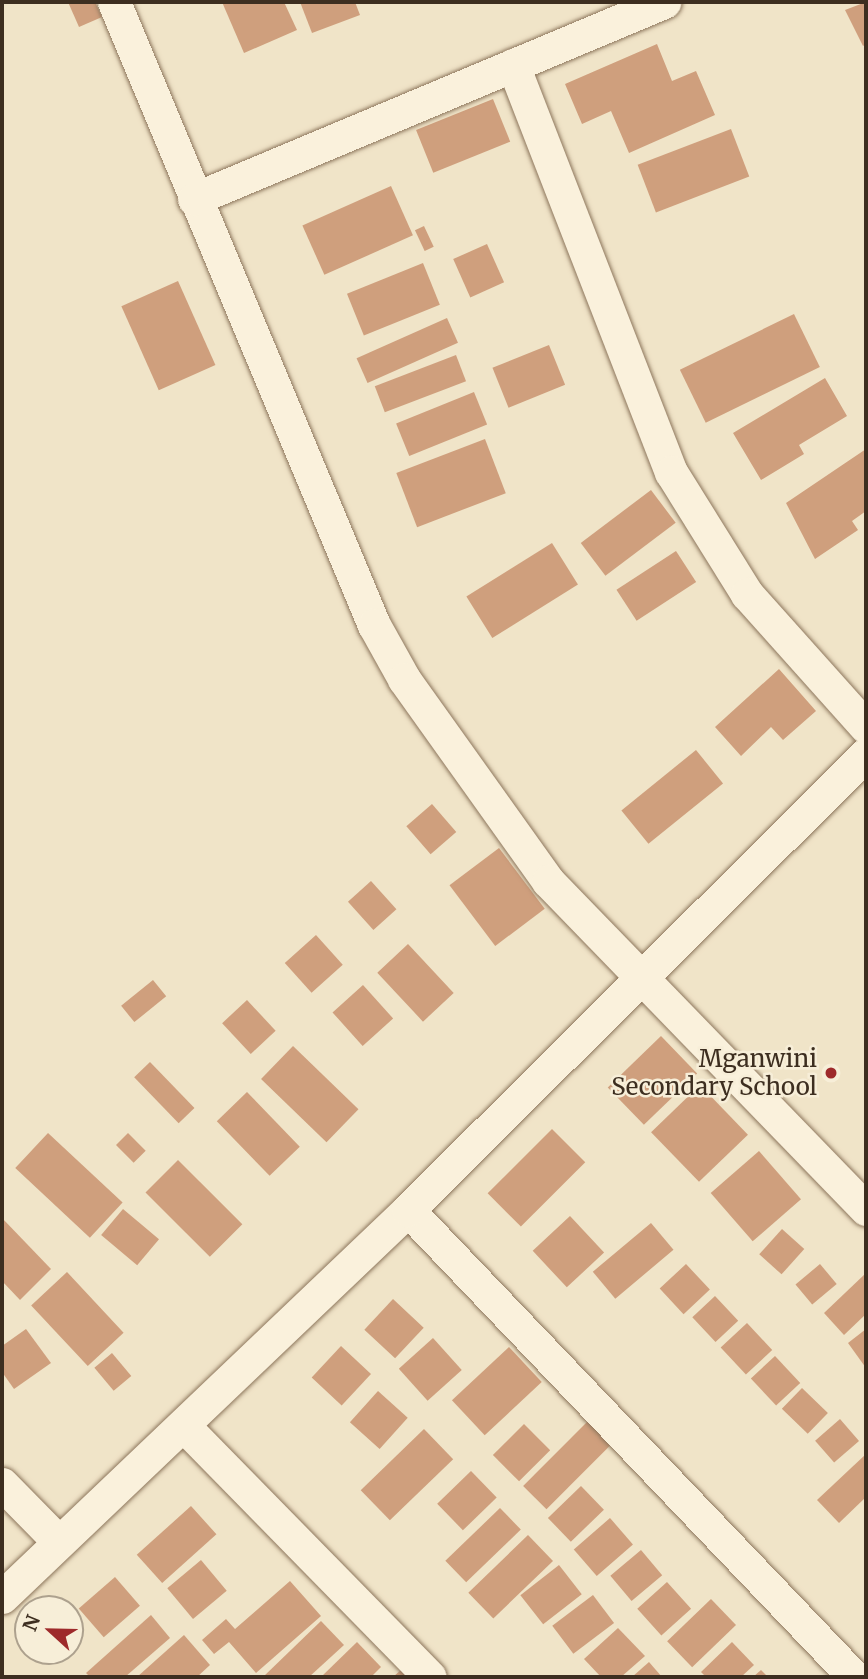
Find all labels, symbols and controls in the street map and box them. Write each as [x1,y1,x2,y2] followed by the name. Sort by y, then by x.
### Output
[611,1045,817,1101] place label: Mganwini Secondary School
[823,1065,839,1081] marker: Mganwini Secondary School
[14,1595,84,1665] north arrow
[17,1611,45,1634] text: N

